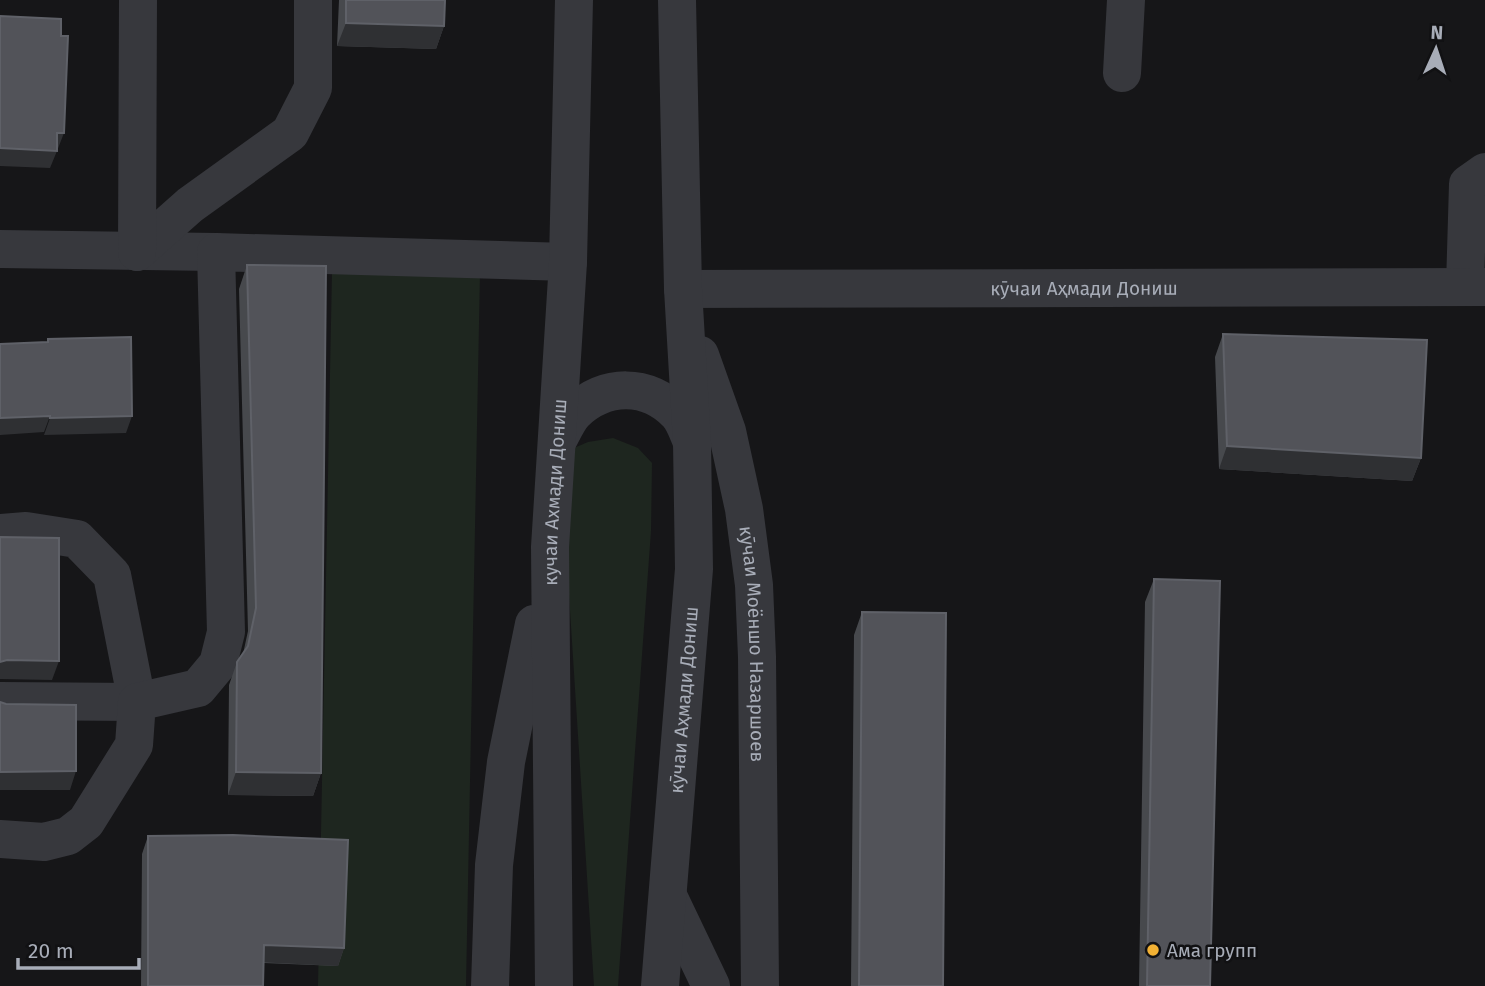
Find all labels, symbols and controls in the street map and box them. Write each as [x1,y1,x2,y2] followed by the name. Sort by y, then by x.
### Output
[1401,14,1471,84] north arrow
[1430,21,1444,44] text: N
[990,277,1178,300] street label: кӯчаи Аҳмади Дониш
[539,398,571,586] street label: кучаи Ахмади Дониш
[734,524,769,762] street label: кӯчаи Моёншо Назаршоев
[665,606,703,794] street label: кӯчаи Аҳмади Дониш
[18,926,138,970] scale bar
[28,938,74,964] text: 20 m
[1167,939,1257,962] place label: Ама групп
[1145,942,1161,958] marker: Ама групп

